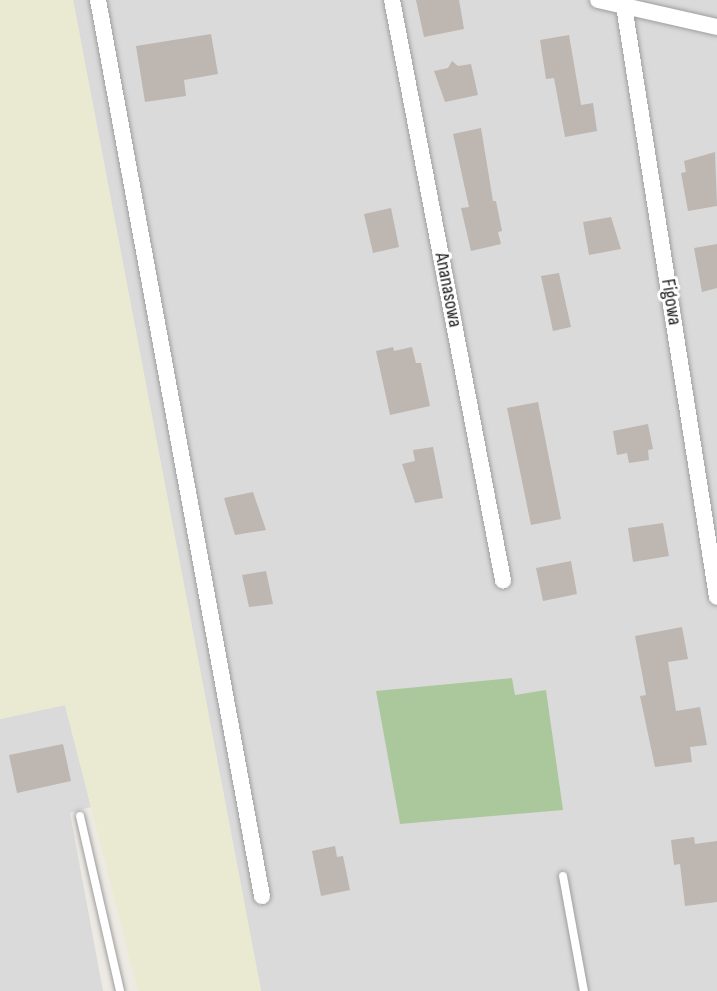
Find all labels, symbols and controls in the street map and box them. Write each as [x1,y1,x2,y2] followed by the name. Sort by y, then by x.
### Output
[429,251,467,329] street label: Ananasowa
[656,277,686,327] street label: Figowa

